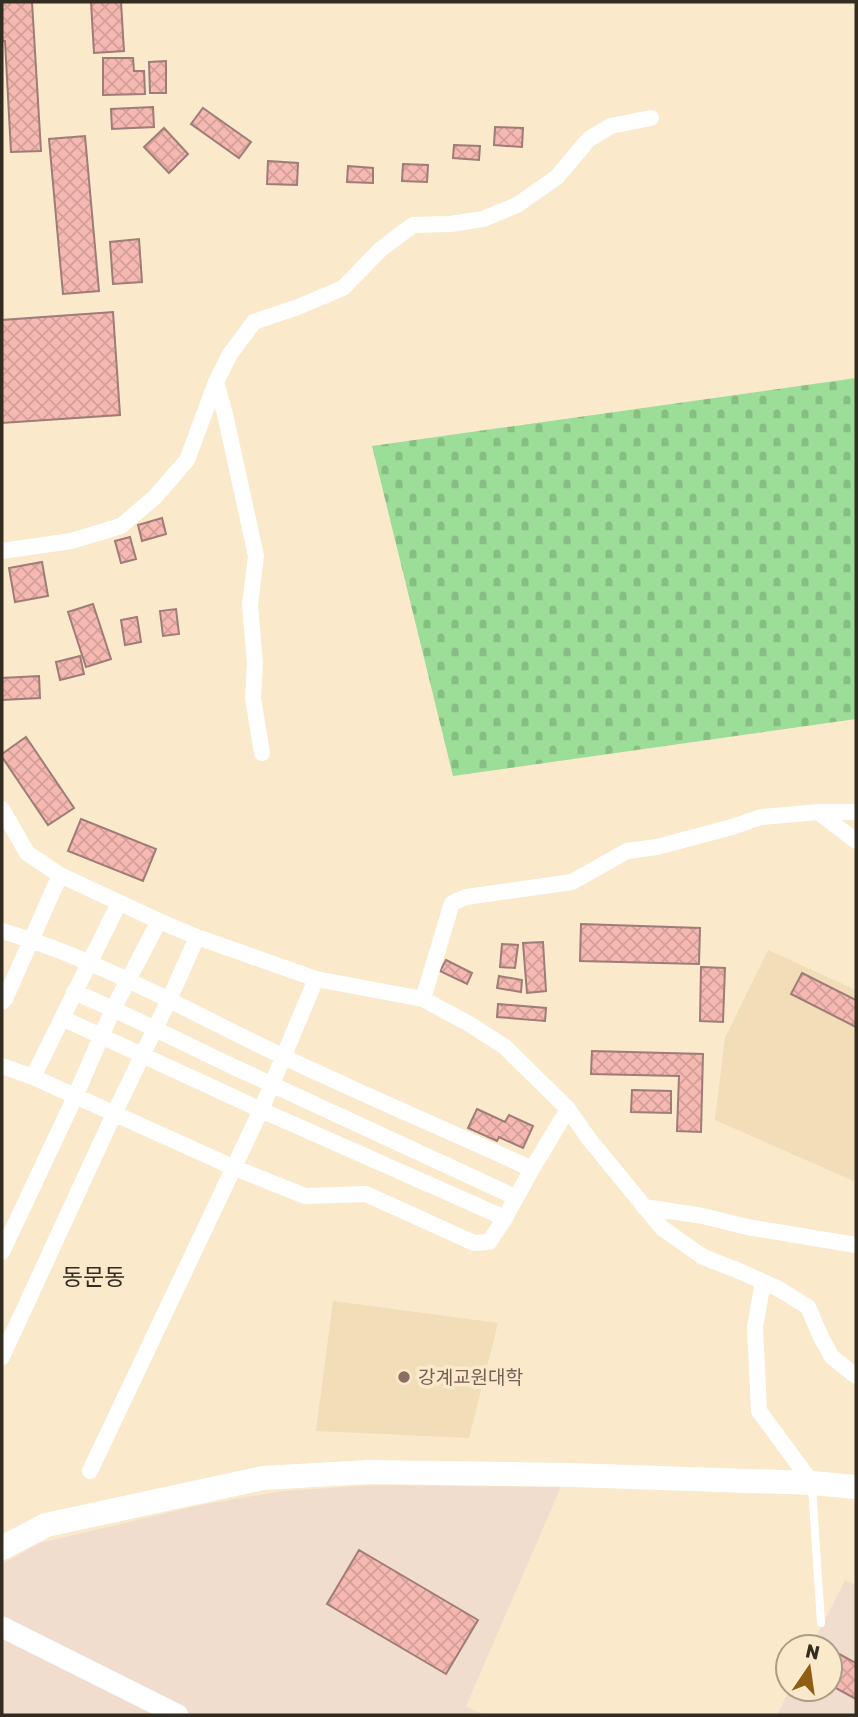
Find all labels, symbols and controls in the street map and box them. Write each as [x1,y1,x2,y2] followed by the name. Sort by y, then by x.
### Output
[62,1263,126,1291] district label: 동문동
[418,1366,523,1389] place label: 강계교원대학
[396,1369,412,1385] marker: 강계교원대학
[774,1633,844,1703] north arrow
[803,1639,822,1665] text: N

